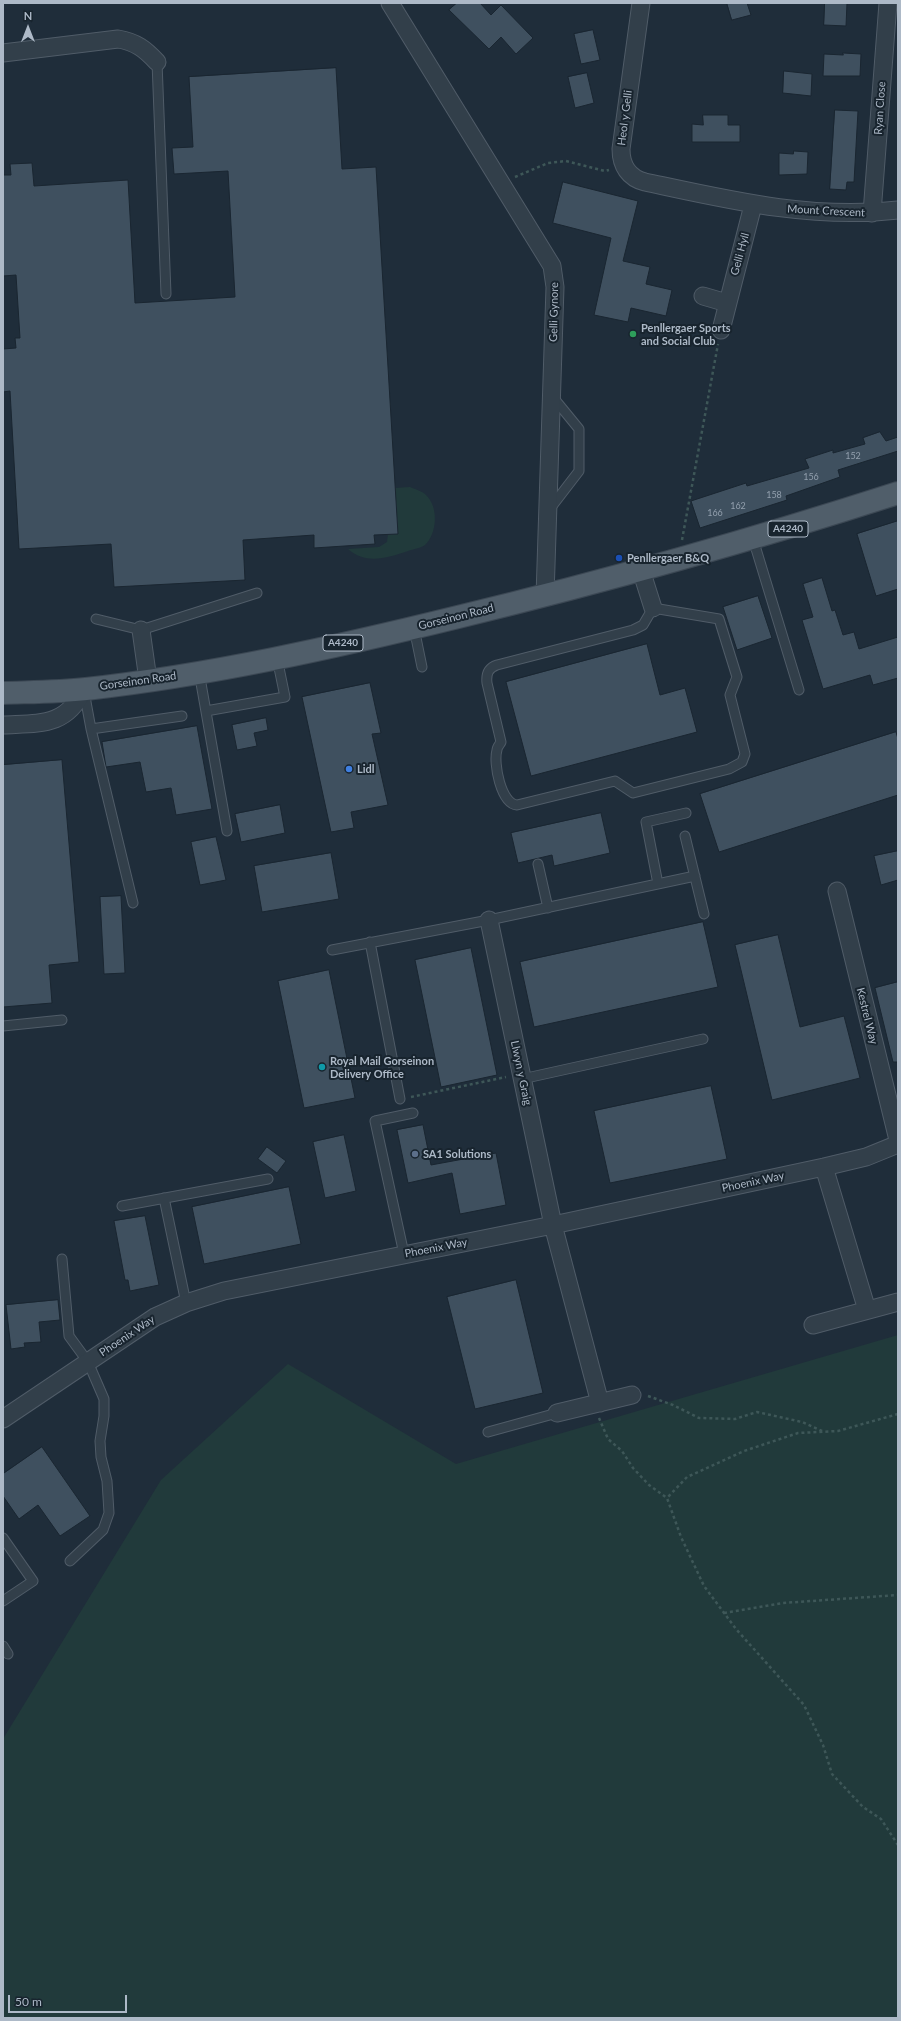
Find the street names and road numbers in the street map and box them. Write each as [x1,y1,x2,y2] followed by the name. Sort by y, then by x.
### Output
[872,81,888,135] street label: Ryan Close
[615,90,635,146] street label: Heol y Gelli
[787,202,865,220] street label: Mount Crescent
[728,231,752,277] street label: Gelli Hyll
[547,282,561,342] street label: Gelli Gynore
[768,521,808,537] road number: A4240
[417,601,495,633] street label: Gorseinon Road
[323,635,363,651] road number: A4240
[99,669,177,693] street label: Gorseinon Road
[854,986,880,1046] street label: Kestrel Way
[508,1040,534,1106] street label: Llwyn y Graig
[721,1169,785,1195] street label: Phoenix Way
[404,1235,468,1261] street label: Phoenix Way
[97,1313,157,1359] street label: Phoenix Way

